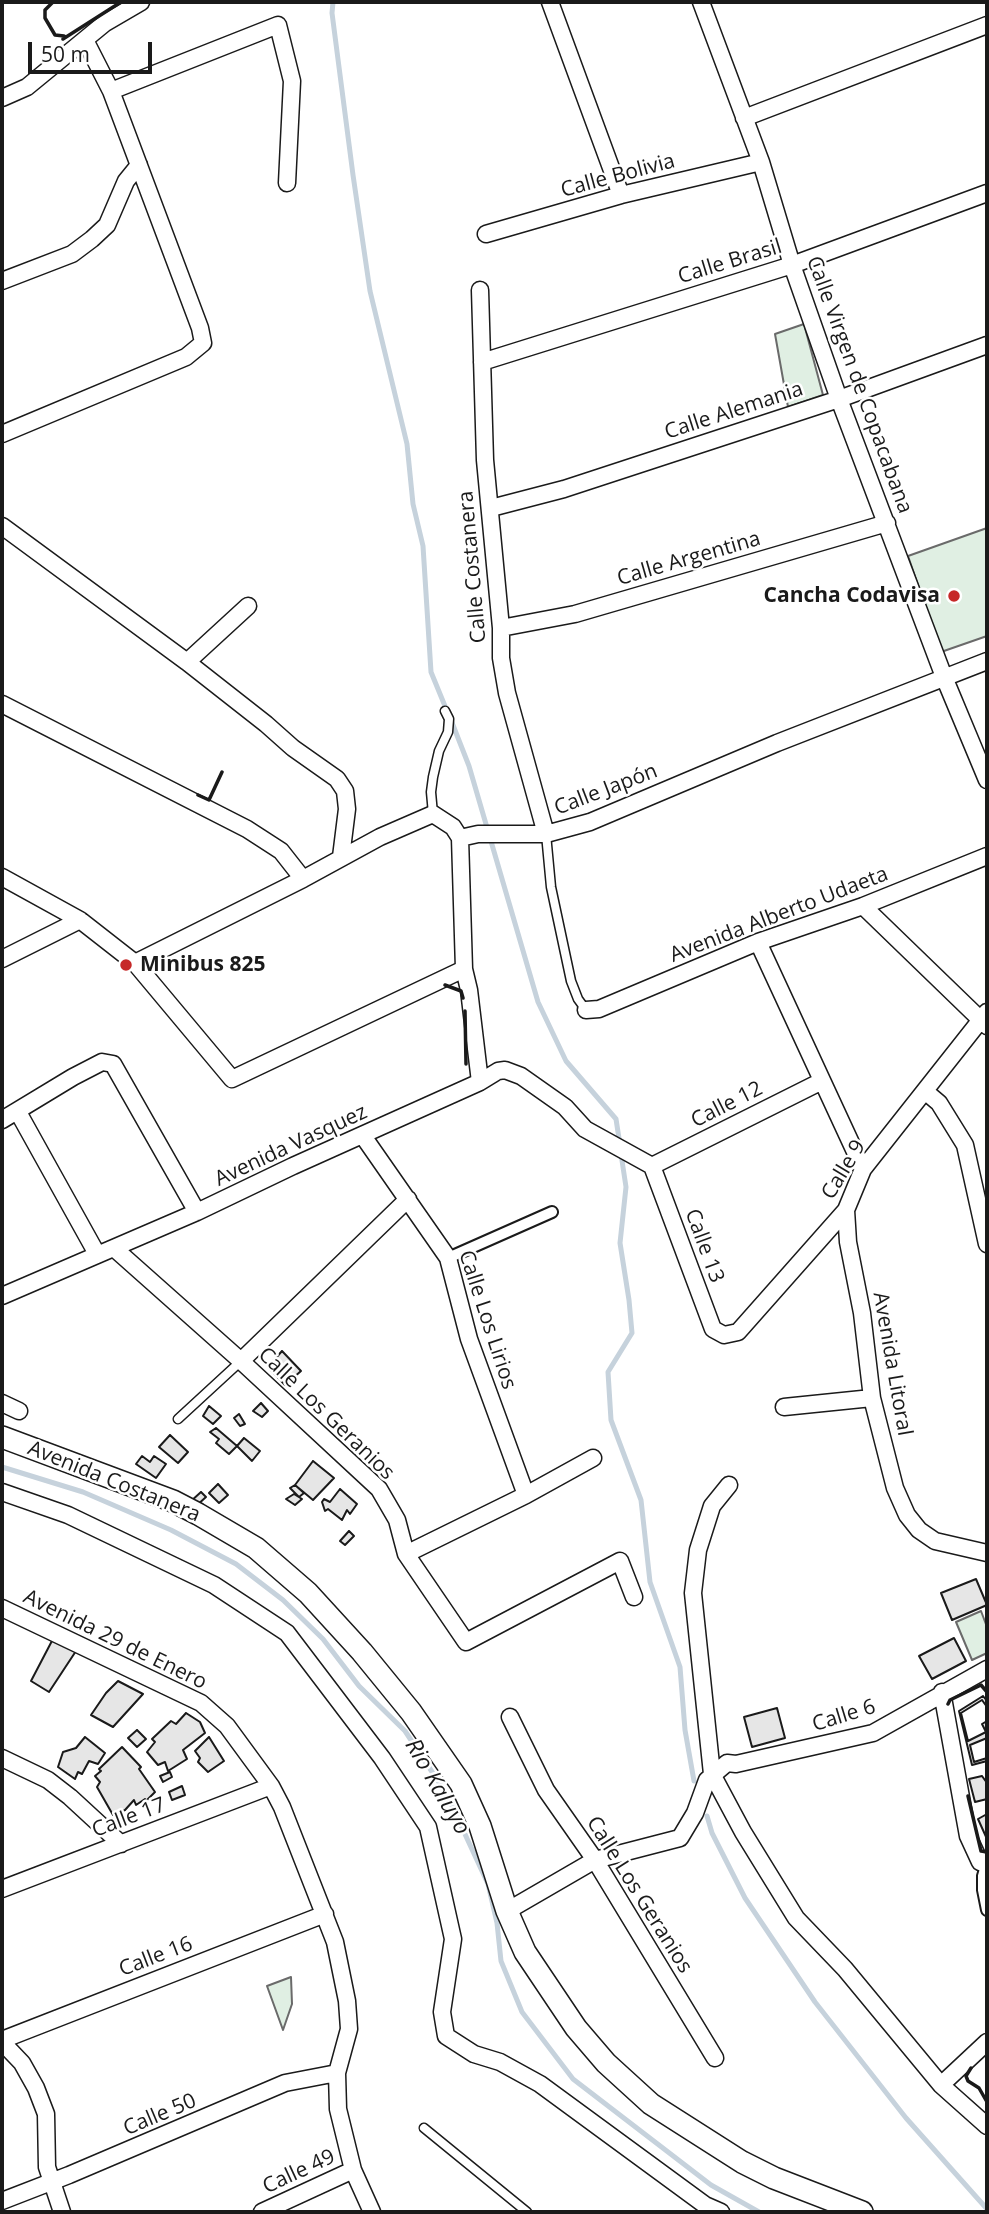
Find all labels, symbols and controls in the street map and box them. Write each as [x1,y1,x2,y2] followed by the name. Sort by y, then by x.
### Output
[32,28,156,72] scale bar
[41,40,90,68] text: 50 m
[558,149,678,203] street label: Calle Bolivia
[675,234,785,290] street label: Calle Brasil
[801,253,917,517] street label: Calle Virgen de Copacabana
[662,377,806,445] street label: Calle Alemania
[454,490,492,644] street label: Calle Costanera
[614,526,764,592] street label: Calle Argentina
[764,583,940,609] place label: Cancha Codavisa
[946,588,962,604] marker: Cancha Codavisa
[551,759,661,821] street label: Calle Japón
[666,862,892,968] street label: Avenida Alberto Udaeta
[140,952,265,978] place label: Minibus 825
[118,957,134,973] marker: Minibus 825
[687,1076,767,1134] street label: Calle 12
[211,1100,371,1192] street label: Avenida Vasquez
[817,1136,871,1204] street label: Calle 9
[679,1206,729,1286] street label: Calle 13
[453,1247,521,1393] street label: Calle Los Lirios
[867,1290,917,1438] street label: Avenida Litoral
[253,1342,399,1486] street label: Calle Los Geranios
[24,1436,204,1528] street label: Avenida Costanera
[19,1585,211,1695] street label: Avenida 29 de Enero
[809,1694,879,1738] street label: Calle 6
[398,1734,476,1840] water label: Rio Kaluyo
[89,1792,169,1844] street label: Calle 17
[581,1812,697,1978] street label: Calle Los Geranios
[116,1931,196,1983] street label: Calle 16
[120,2088,200,2142] street label: Calle 50
[259,2144,339,2200] street label: Calle 49

